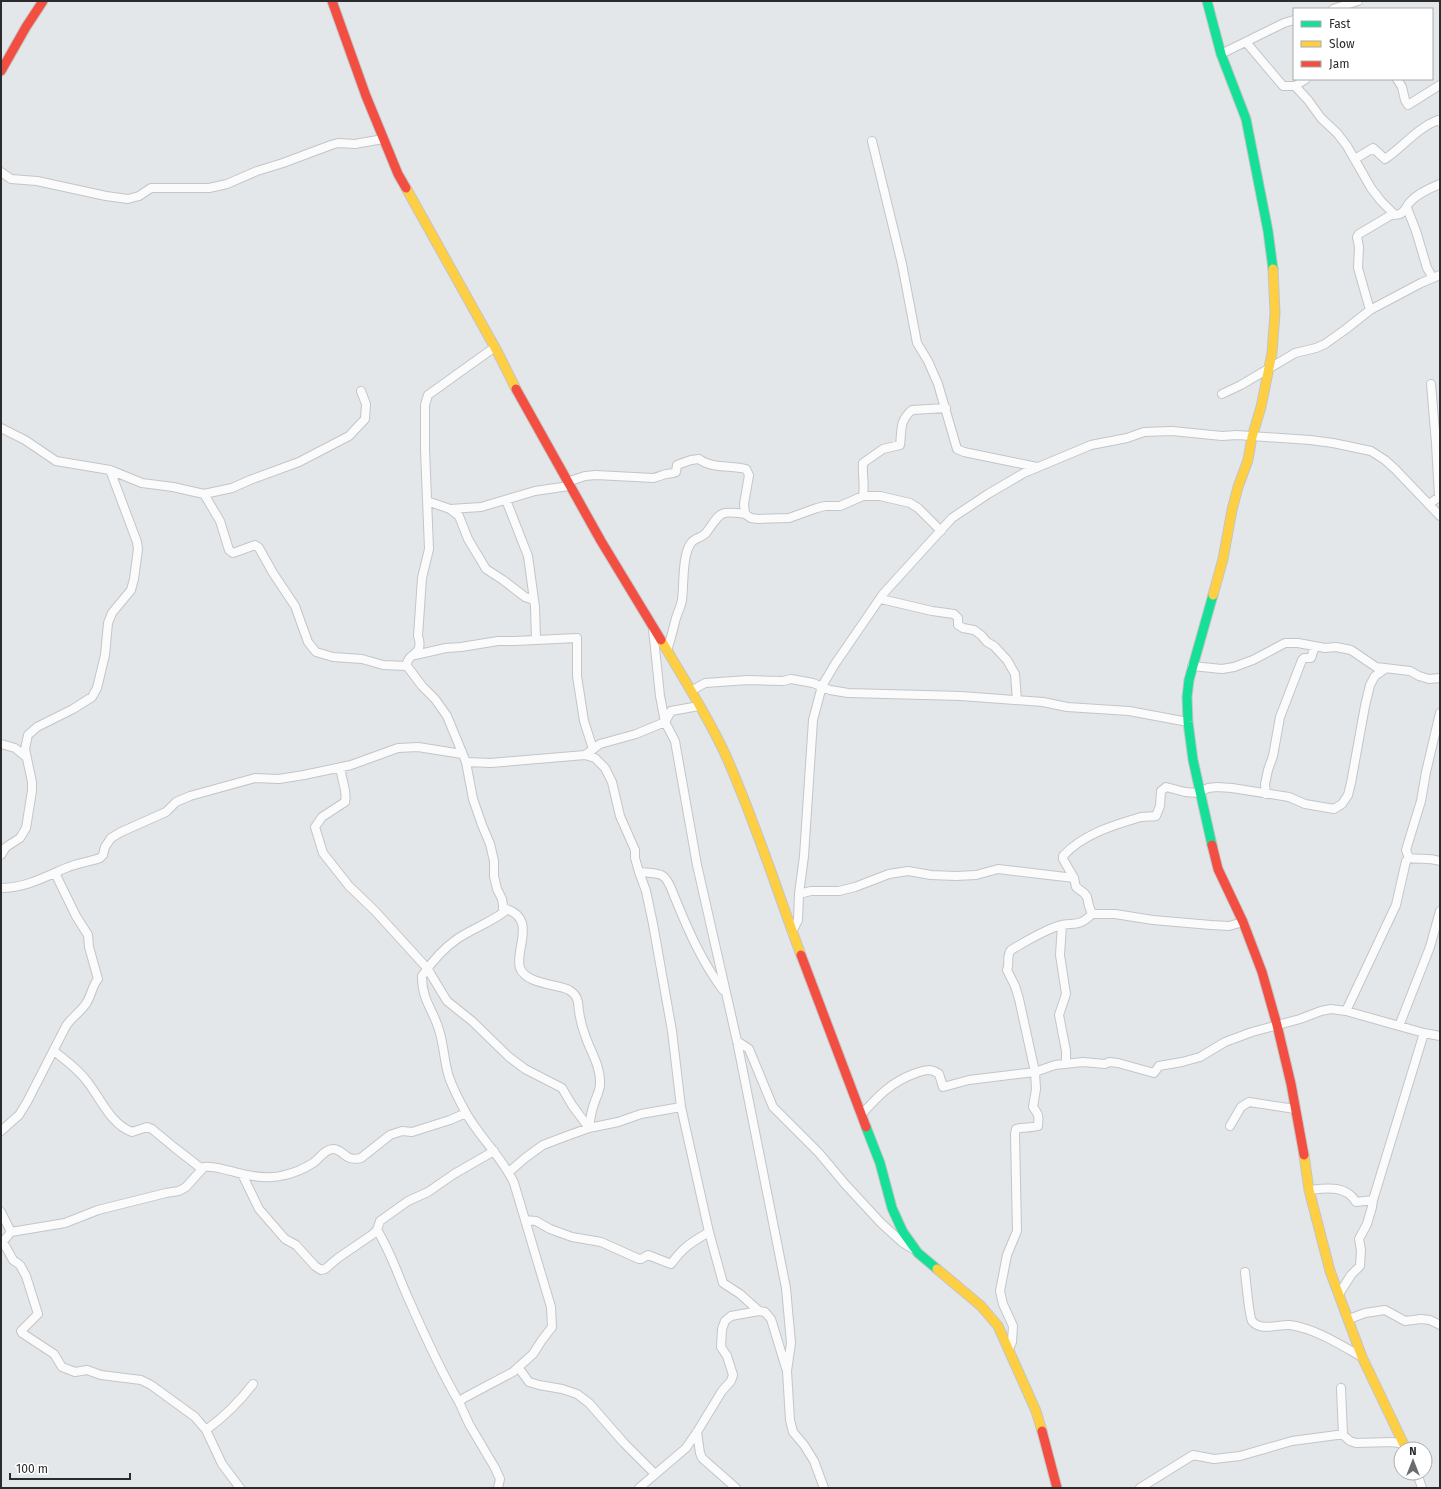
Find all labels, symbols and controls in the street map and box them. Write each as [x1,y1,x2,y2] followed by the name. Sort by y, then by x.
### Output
[1293,8,1433,80] legend
[1329,17,1351,31] text: Fast
[1329,37,1355,51] text: Slow
[1329,57,1349,71] text: Jam
[1393,1441,1433,1481] north arrow
[1409,1445,1417,1458] text: N
[10,1455,130,1481] scale bar
[16,1462,48,1476] text: 100 m

